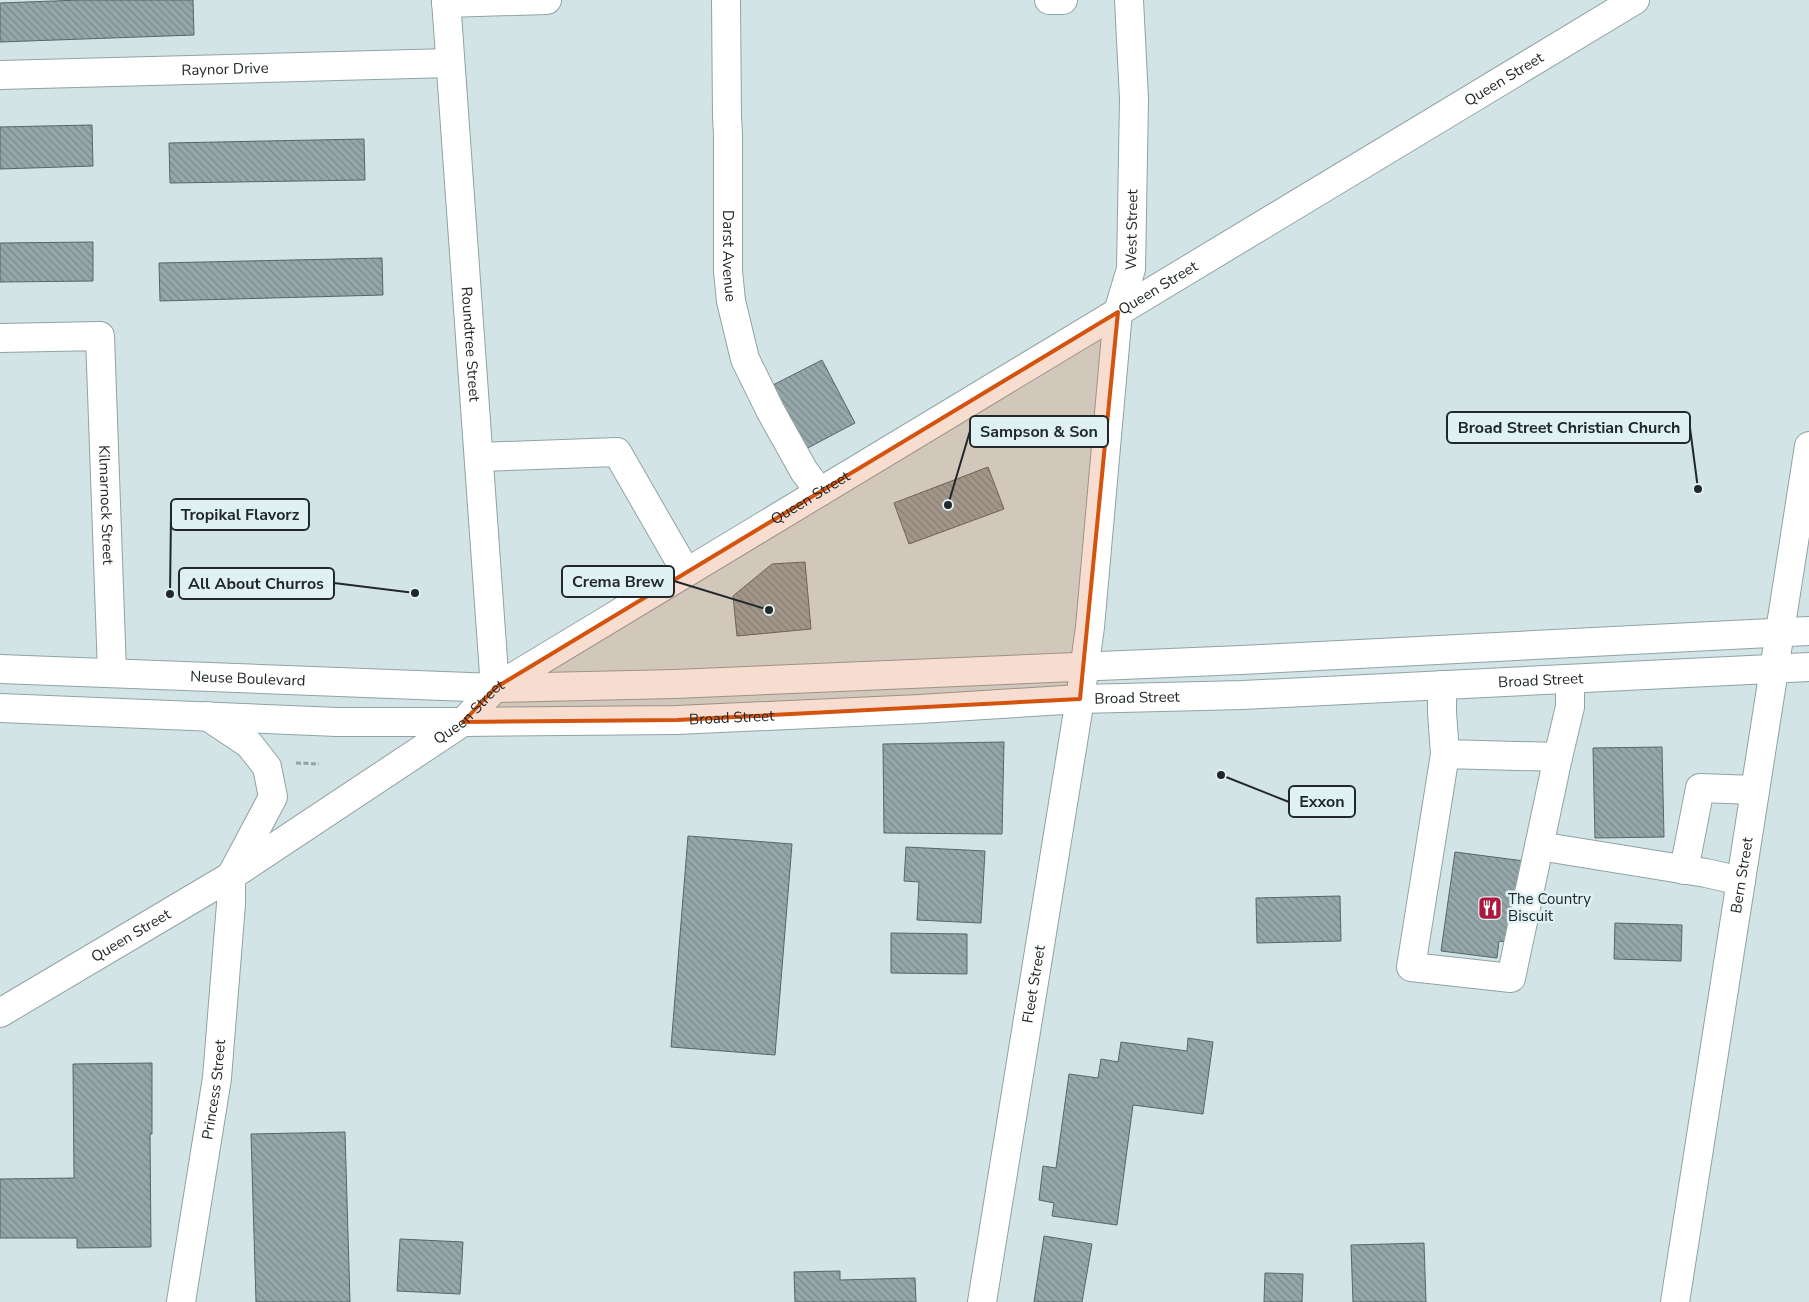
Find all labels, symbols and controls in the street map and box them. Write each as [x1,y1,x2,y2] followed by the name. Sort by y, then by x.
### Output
[1460,47,1548,111] street label: Queen Street
[181,58,269,80] street label: Raynor Drive
[1121,188,1142,270] street label: West Street
[718,210,741,303] street label: Darst Avenue
[1115,256,1202,320] street label: Queen Street
[456,286,485,403] street label: Roundtree Street
[1447,412,1690,443] callout: Broad Street Christian Church
[970,416,1108,447] callout: Sampson & Son
[1458,417,1680,439] text: Broad Street Christian Church
[980,421,1098,443] text: Sampson & Son
[94,445,118,566] street label: Kilmarnock Street
[767,466,854,529] street label: Queen Street
[171,499,309,530] callout: Tropikal Flavorz
[181,504,300,526] text: Tropikal Flavorz
[562,566,674,597] callout: Crema Brew
[179,568,334,599] callout: All About Churros
[572,571,664,593] text: Crema Brew
[188,573,324,595] text: All About Churros
[190,666,306,691] street label: Neuse Boulevard
[1498,668,1585,692] street label: Broad Street
[429,674,508,749] street label: Queen Street
[1094,687,1181,709] street label: Broad Street
[689,706,775,729] street label: Broad Street
[1289,786,1355,817] callout: Exxon
[1299,791,1345,813] text: Exxon
[1726,835,1758,915] street label: Bern Street
[1508,889,1591,926] place label: The Country Biscuit
[1477,895,1503,921] restaurant icon: The Country Biscuit
[87,904,175,967] street label: Queen Street
[1017,943,1050,1025] street label: Fleet Street
[197,1038,230,1141] street label: Princess Street

